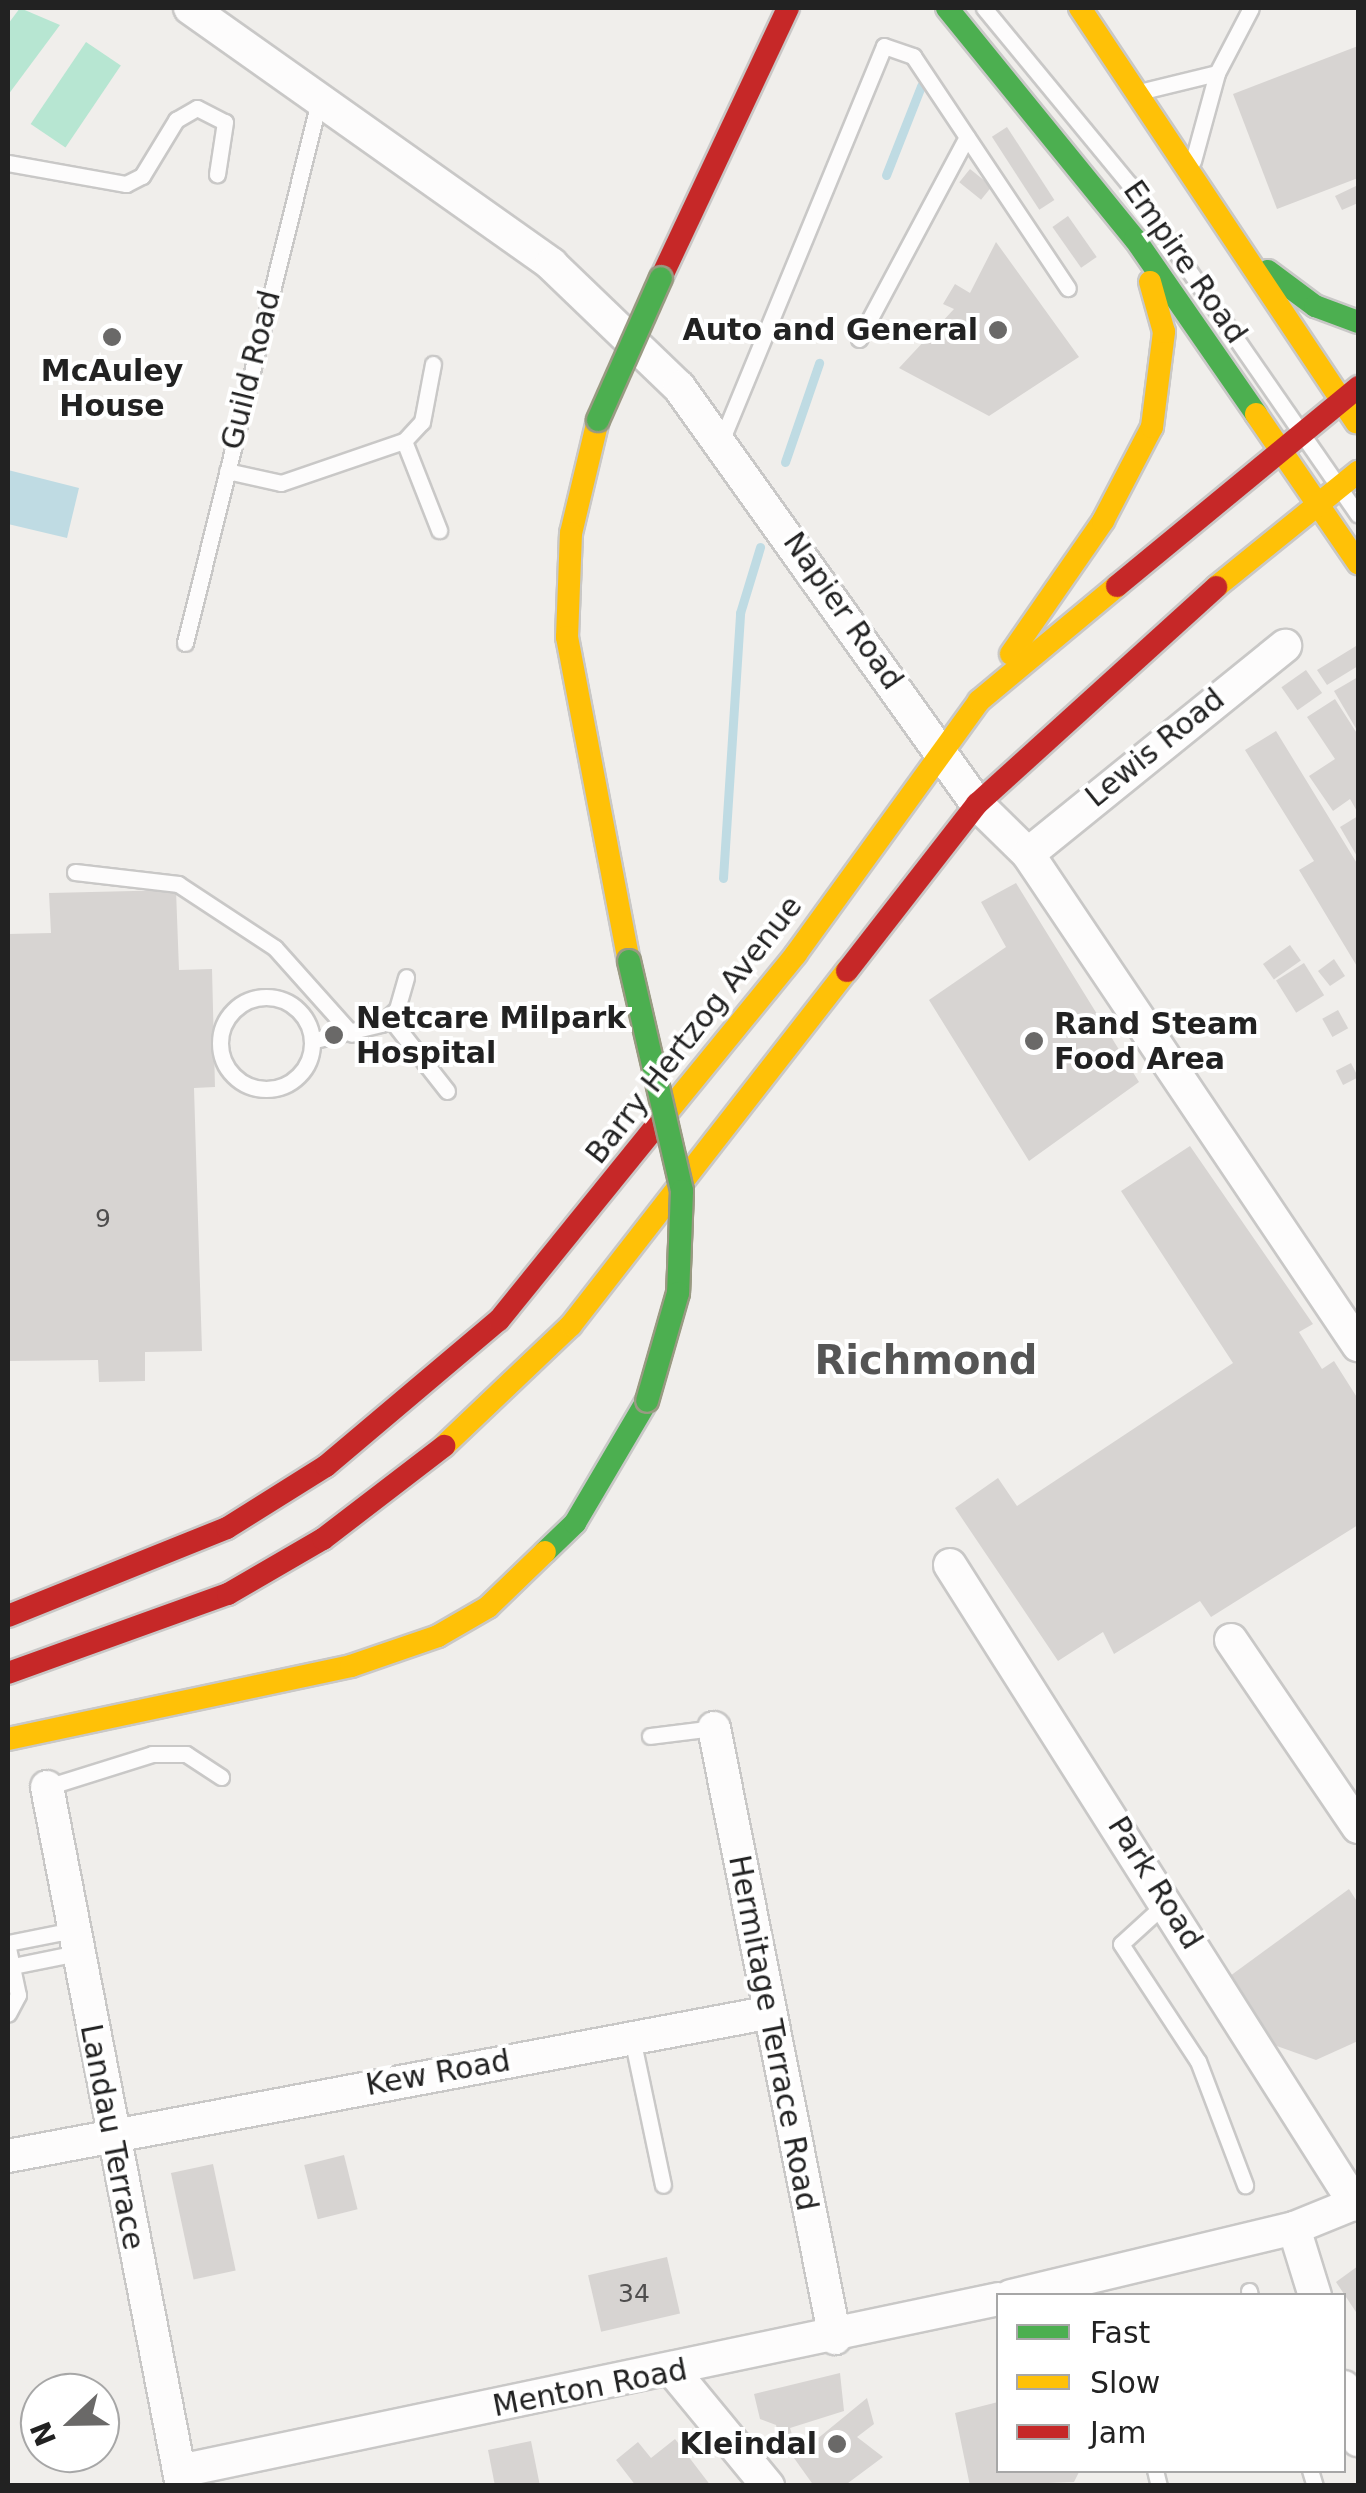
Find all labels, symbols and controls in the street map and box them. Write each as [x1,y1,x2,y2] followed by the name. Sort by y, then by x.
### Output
[1116,174,1254,350] street label: Empire Road
[214,287,288,453] street label: Guild Road
[683,312,978,348] place label: Auto and General
[987,319,1009,341] marker: Auto and General
[101,326,123,348] marker: McAuley House
[41,353,183,424] place label: McAuley House
[776,525,910,697] street label: Napier Road
[1078,681,1232,815] street label: Lewis Road
[578,889,810,1171] street label: Barry Hertzog Avenue
[356,1000,626,1070] place label: Netcare Milpark Hospital
[1054,1006,1258,1076] place label: Rand Steam Food Area
[321,1022,347,1048] marker: Netcare Milpark Hospital
[1023,1030,1045,1052] marker: Rand Steam Food Area
[95,1204,111,1234] house number: 9
[815,1336,1037,1384] district label: Richmond
[1100,1810,1210,1956] street label: Park Road
[721,1852,825,2214] street label: Hermitage Terrace Road
[72,2021,152,2253] street label: Landau Terrace
[363,2043,513,2103] street label: Kew Road
[618,2279,650,2309] house number: 34
[996,2293,1346,2473] legend
[1090,2315,1150,2350] text: Fast
[490,2352,690,2424] street label: Menton Road
[1090,2365,1160,2400] text: Slow
[20,2373,120,2473] north arrow
[1090,2415,1146,2450] text: Jam
[24,2417,63,2451] text: N
[679,2426,817,2462] place label: Kleindal
[826,2433,848,2455] marker: Kleindal

